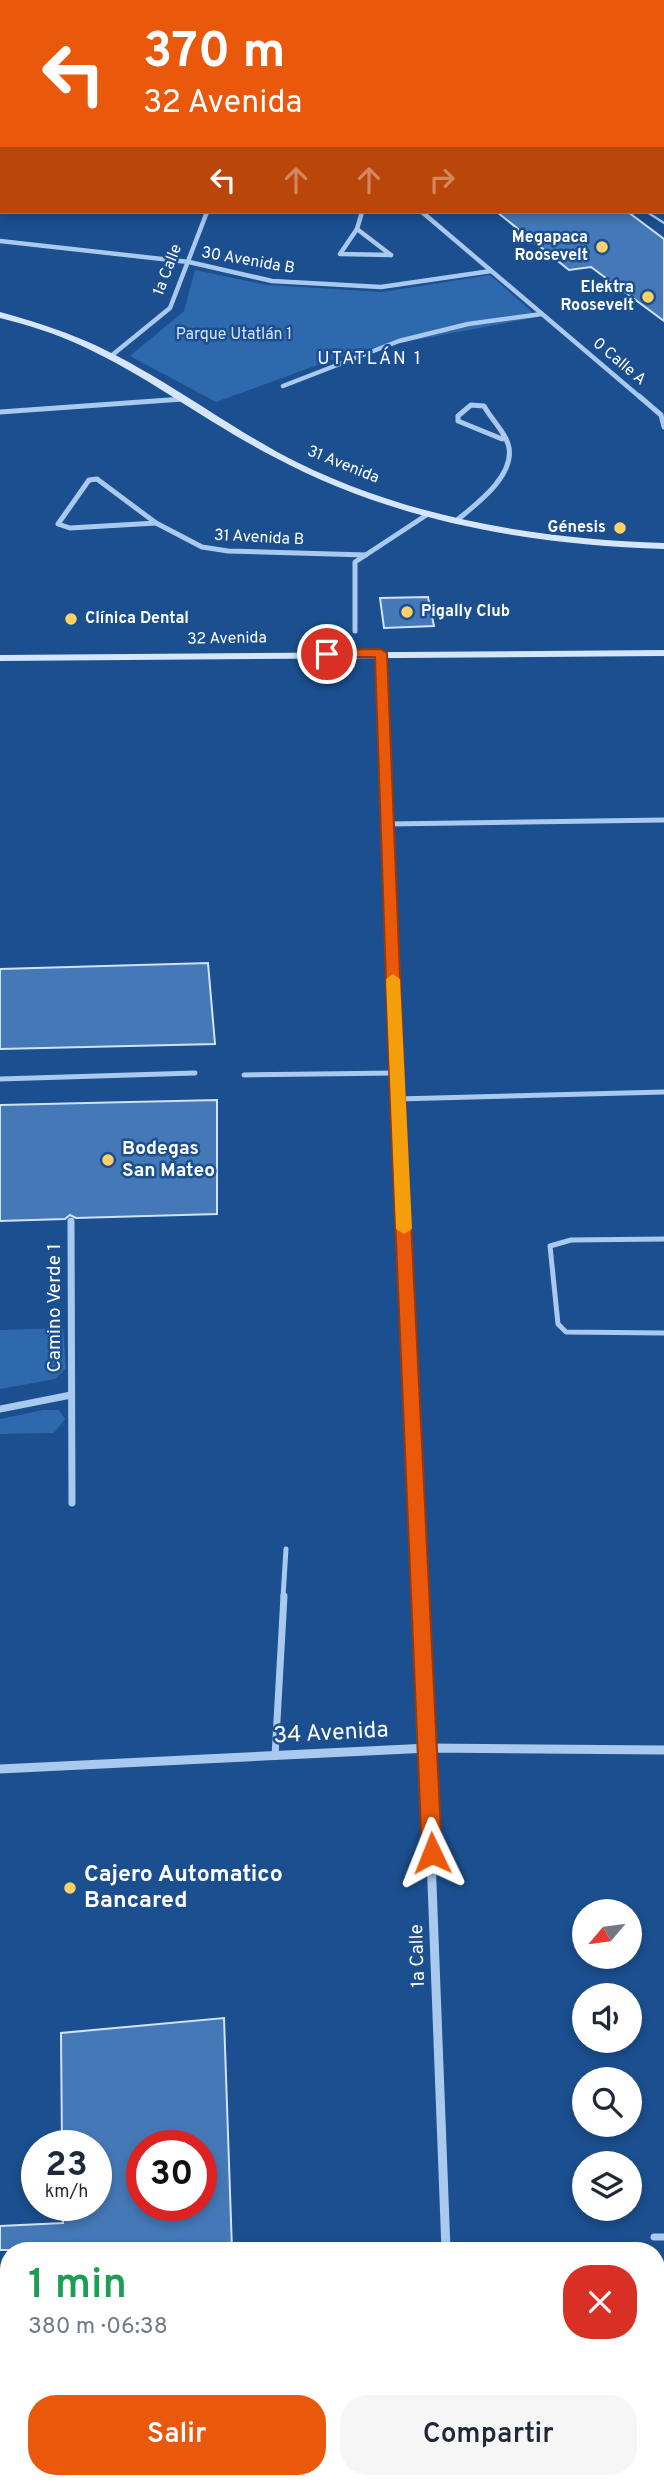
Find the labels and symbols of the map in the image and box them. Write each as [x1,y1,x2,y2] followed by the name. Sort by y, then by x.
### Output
[512,228,588,266] place label: Megapaca Roosevelt
[594,239,610,255] marker: Megapaca Roosevelt
[149,241,187,299] street label: 1a Calle
[200,243,296,279] street label: 30 Avenida B
[560,278,634,316] place label: Elektra Roosevelt
[640,289,656,305] marker: Elektra Roosevelt
[176,325,292,345] park label: Parque Utatlán 1
[588,334,650,390] street label: 0 Calle A
[317,346,423,371] district label: UTATLÁN 1
[304,441,382,489] street label: 31 Avenida
[548,518,606,538] place label: Génesis
[612,520,628,536] marker: Génesis
[213,526,305,550] street label: 31 Avenida B
[421,602,510,622] place label: Pigally Club
[399,604,415,620] marker: Pigally Club
[85,609,189,629] place label: Clínica Dental
[63,611,79,627] marker: Clínica Dental
[297,624,357,684] pin
[187,628,267,650] street label: 32 Avenida
[122,1137,215,1183] place label: Bodegas San Mateo
[100,1152,116,1168] marker: Bodegas San Mateo
[43,1243,67,1373] street label: Camino Verde 1
[273,1717,389,1751] street label: 34 Avenida
[395,1816,469,1890] position arrow
[84,1861,283,1916] place label: Cajero Automatico Bancared
[62,1880,78,1896] marker: Cajero Automatico Bancared
[572,1899,642,1969] north arrow
[405,1924,431,1988] street label: 1a Calle
[126,2130,217,2221] speed limit sign: 30

